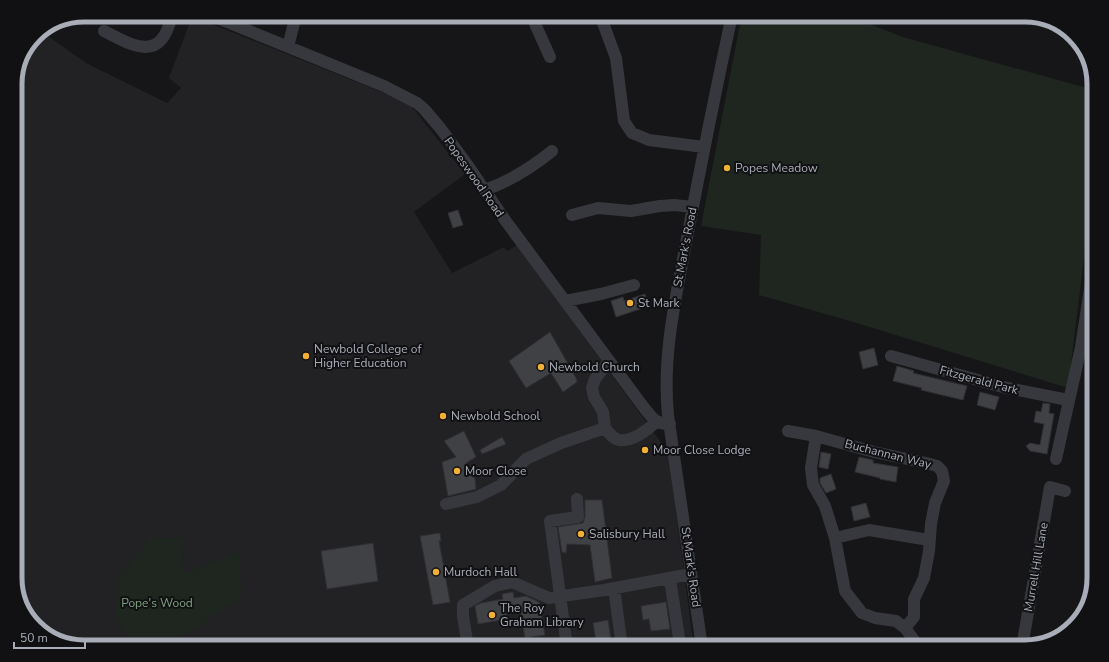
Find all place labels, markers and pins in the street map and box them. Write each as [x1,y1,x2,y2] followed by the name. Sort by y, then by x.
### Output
[735,160,818,176] place label: Popes Meadow
[722,163,732,173] marker: Popes Meadow
[638,295,681,311] place label: St Mark
[625,298,635,308] marker: St Mark
[314,341,422,371] place label: Newbold College of Higher Education
[301,351,311,361] marker: Newbold College of Higher Education
[549,359,640,375] place label: Newbold Church
[536,362,546,372] marker: Newbold Church
[451,408,541,424] place label: Newbold School
[438,411,448,421] marker: Newbold School
[653,442,751,458] place label: Moor Close Lodge
[640,445,650,455] marker: Moor Close Lodge
[465,463,526,479] place label: Moor Close
[452,466,462,476] marker: Moor Close
[589,526,666,542] place label: Salisbury Hall
[576,529,586,539] marker: Salisbury Hall
[444,564,517,580] place label: Murdoch Hall
[431,567,441,577] marker: Murdoch Hall
[500,600,584,630] place label: The Roy Graham Library
[487,610,497,620] marker: The Roy Graham Library

